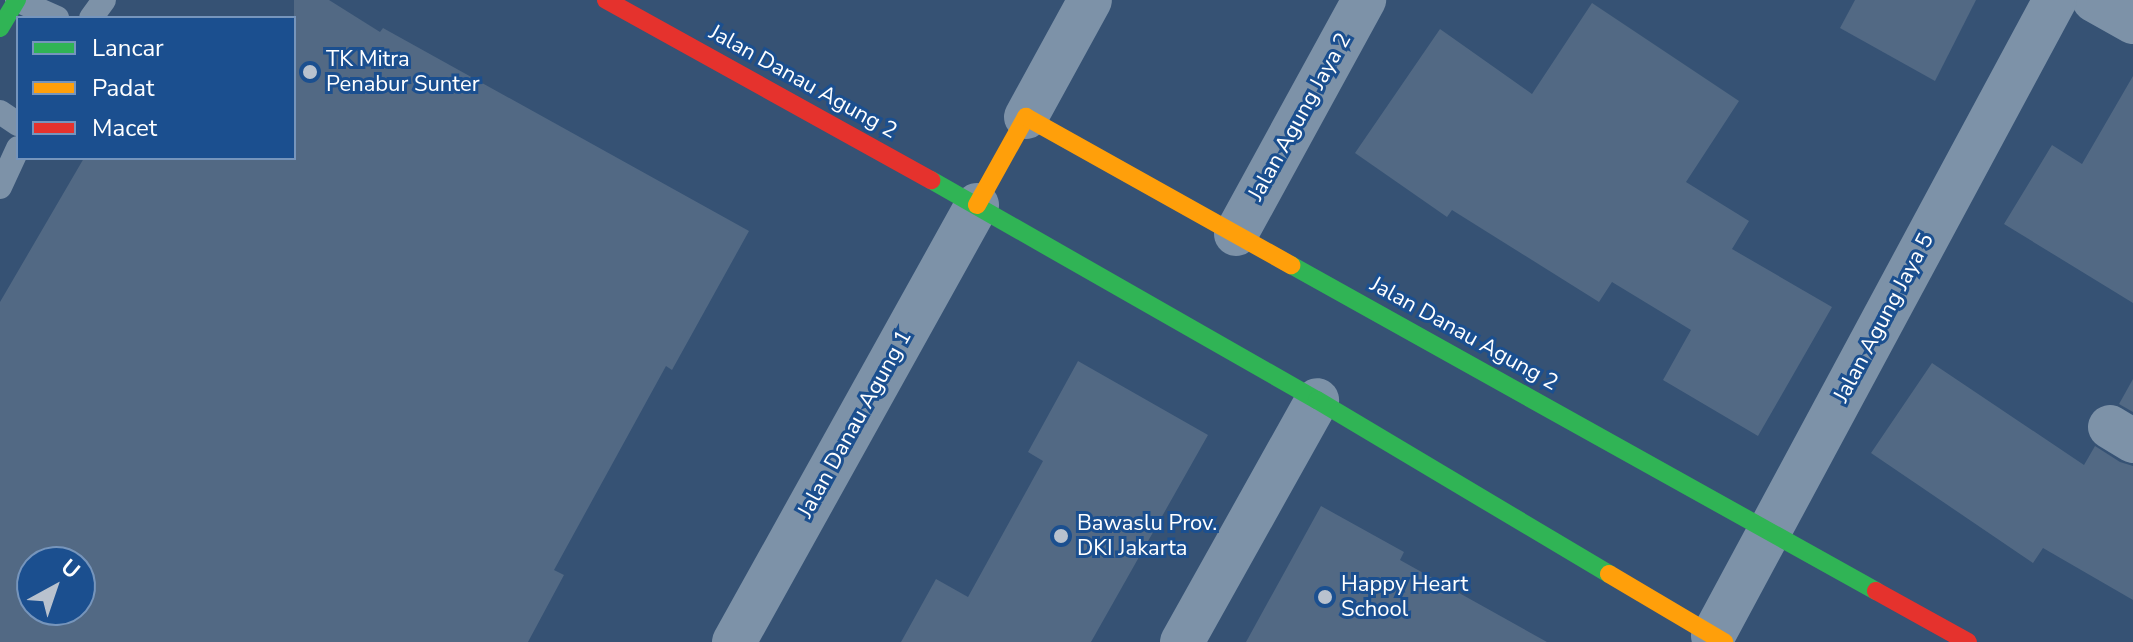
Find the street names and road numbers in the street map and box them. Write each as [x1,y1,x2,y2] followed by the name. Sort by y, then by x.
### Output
[704,19,902,145] street label: Jalan Danau Agung 2
[1243,29,1357,205] street label: Jalan Agung Jaya 2
[1828,229,1940,407] street label: Jalan Agung Jaya 5
[1365,271,1563,397] street label: Jalan Danau Agung 2
[792,325,918,523] street label: Jalan Danau Agung 1

